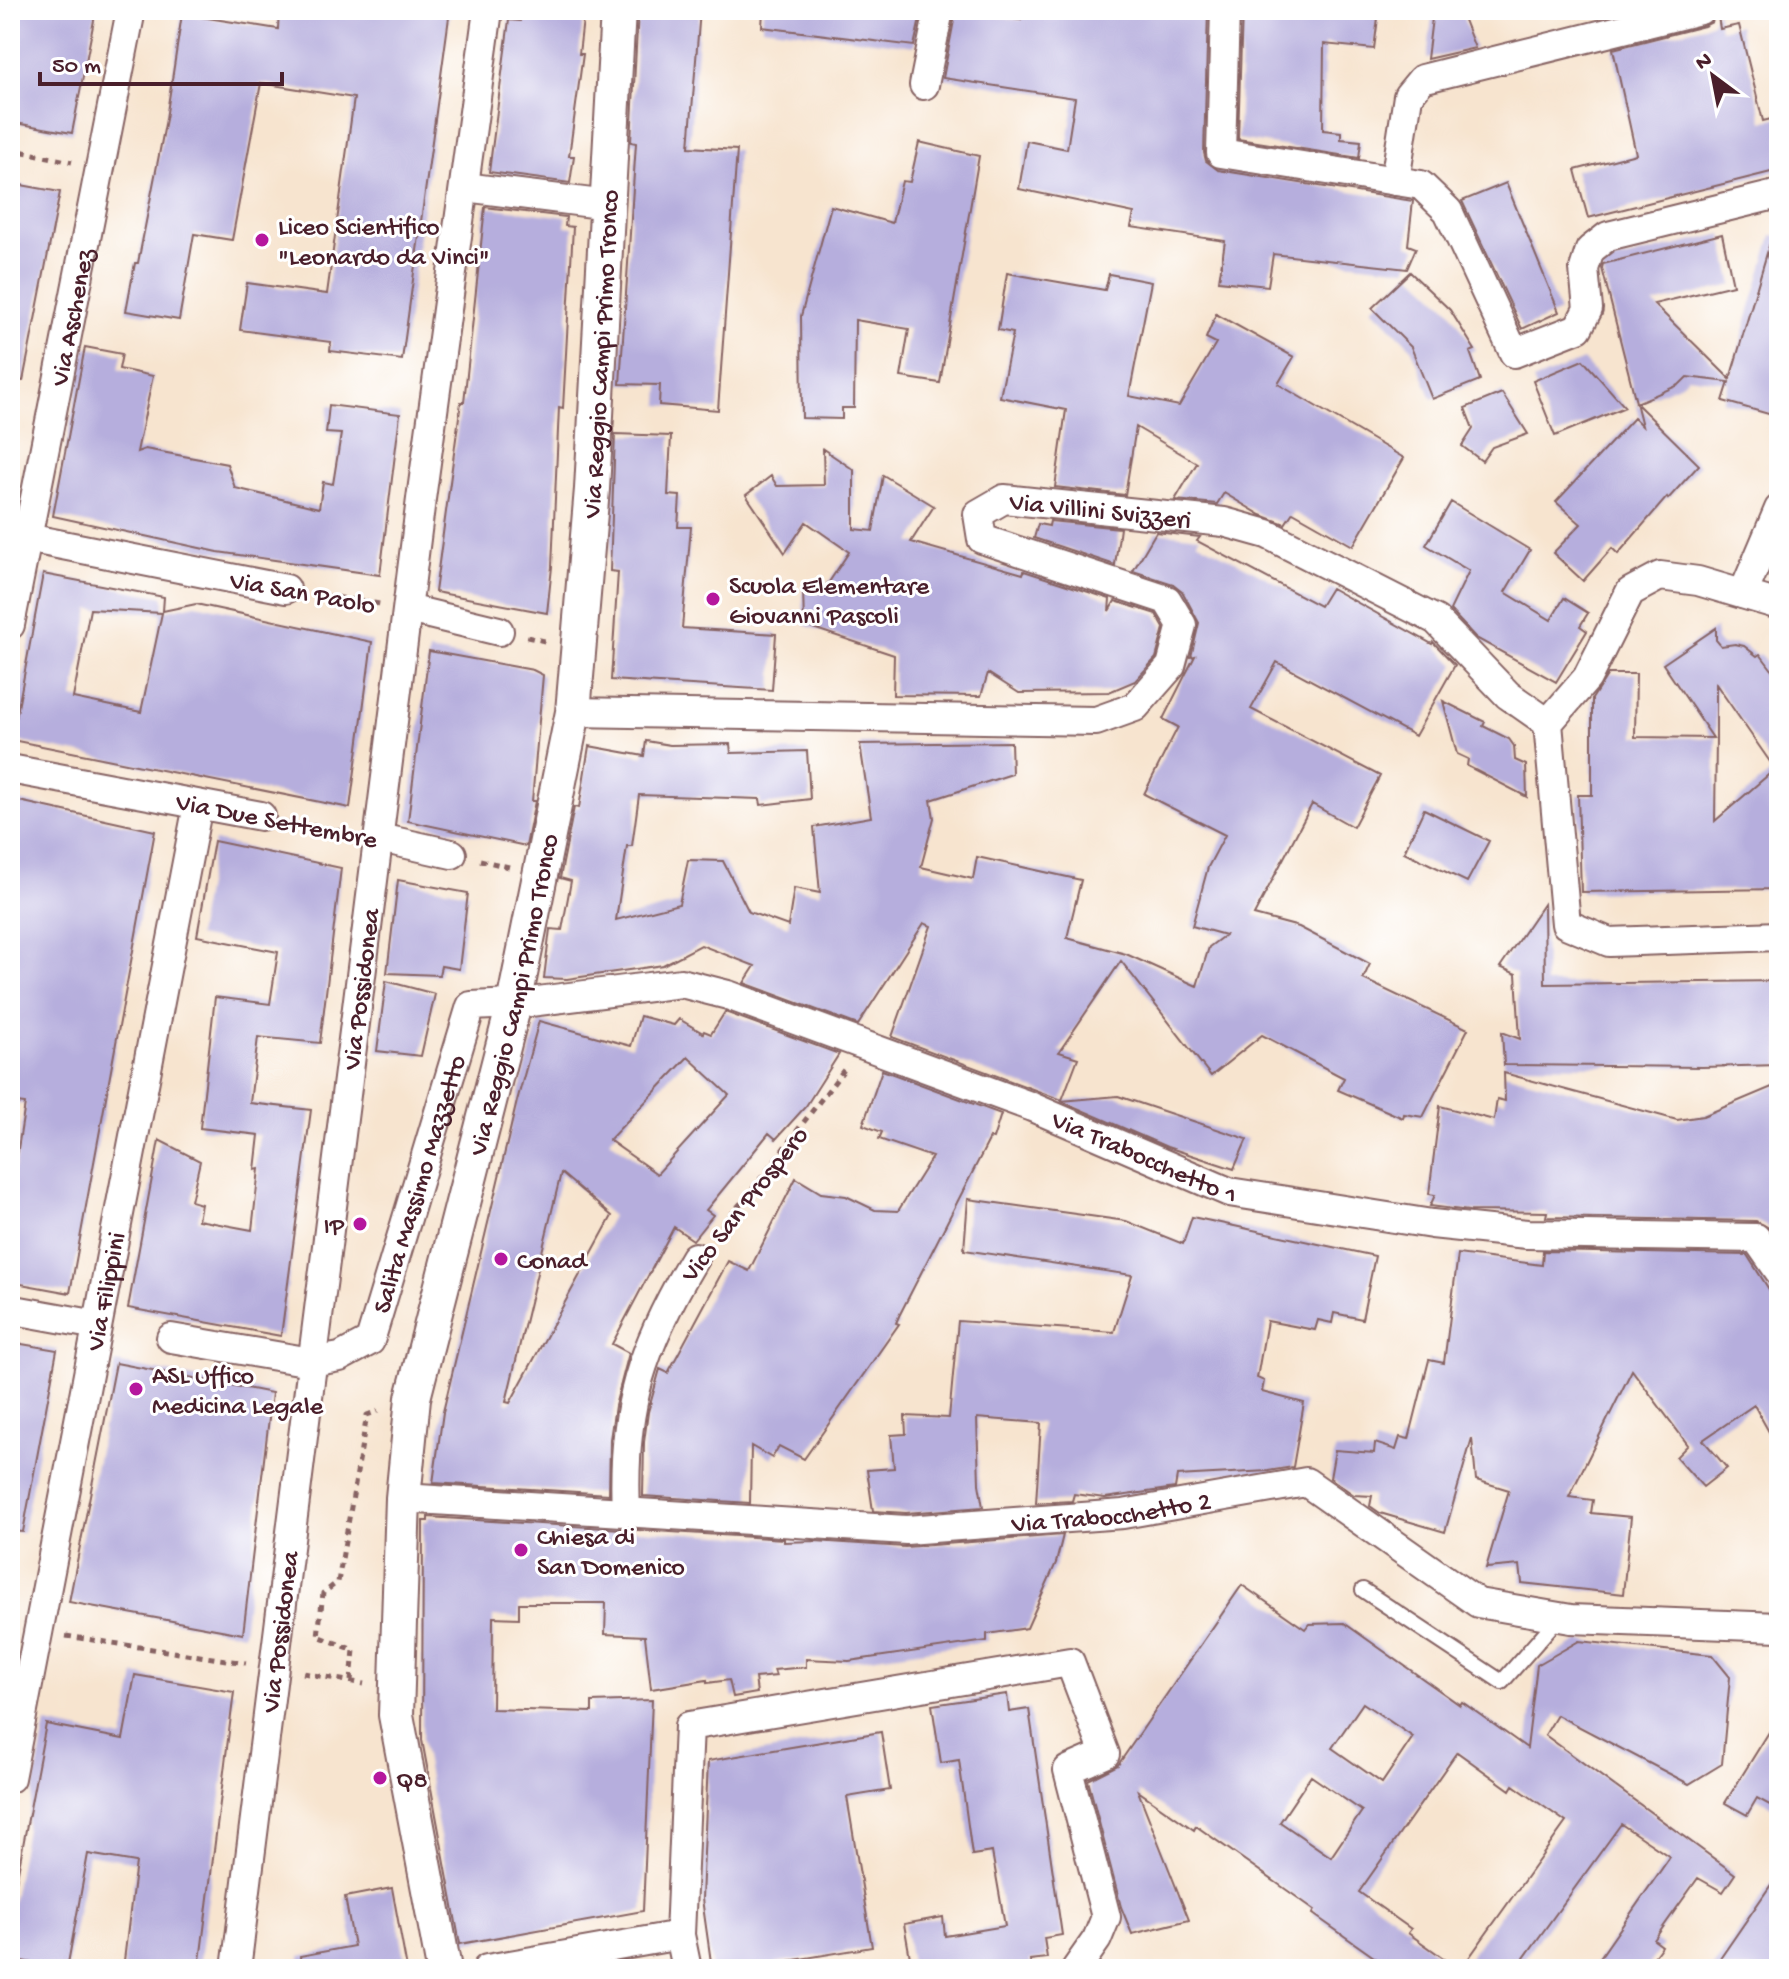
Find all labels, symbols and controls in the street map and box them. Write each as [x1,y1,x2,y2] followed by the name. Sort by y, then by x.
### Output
[40,36,282,86] scale bar
[1673,36,1753,116] north arrow
[1692,48,1718,77] text: N
[52,53,101,82] text: 50 m
[578,189,628,521] street label: Via Reggio Campi Primo Tronco
[278,214,490,275] place label: Liceo Scientifico "Leonardo da Vinci"
[253,231,271,249] marker: Liceo Scientifico "Leonardo da Vinci"
[46,245,104,390] street label: Via Aschenez
[1007,489,1193,538] street label: Via Villini Svizzeri
[226,567,377,623] street label: Via San Paolo
[729,573,930,634] place label: Scuola Elementare Giovanni Pascoli
[704,590,722,608] marker: Scuola Elementare Giovanni Pascoli
[172,789,380,858] street label: Via Due Settembre
[465,832,568,1160] street label: Via Reggio Campi Primo Tronco
[338,905,390,1073] street label: Via Possidonea
[368,1052,475,1318] street label: Salita Massimo Mazzetto
[1045,1106,1238,1213] street label: Via Trabocchetto 1
[675,1122,817,1291] street label: Vico San Prospero
[323,1213,345,1244] place label: IP
[351,1215,369,1233] marker: IP
[82,1230,135,1355] street label: Via Filippini
[517,1248,588,1279] place label: Conad
[492,1250,510,1268] marker: Conad
[152,1363,324,1424] place label: ASL Uffico Medicina Legale
[127,1380,145,1398] marker: ASL Uffico Medicina Legale
[1010,1488,1214,1542] street label: Via Trabocchetto 2
[537,1524,685,1585] place label: Chiesa di San Domenico
[512,1541,530,1559] marker: Chiesa di San Domenico
[257,1548,309,1716] street label: Via Possidonea
[396,1767,428,1798] place label: Q8
[371,1769,389,1787] marker: Q8

